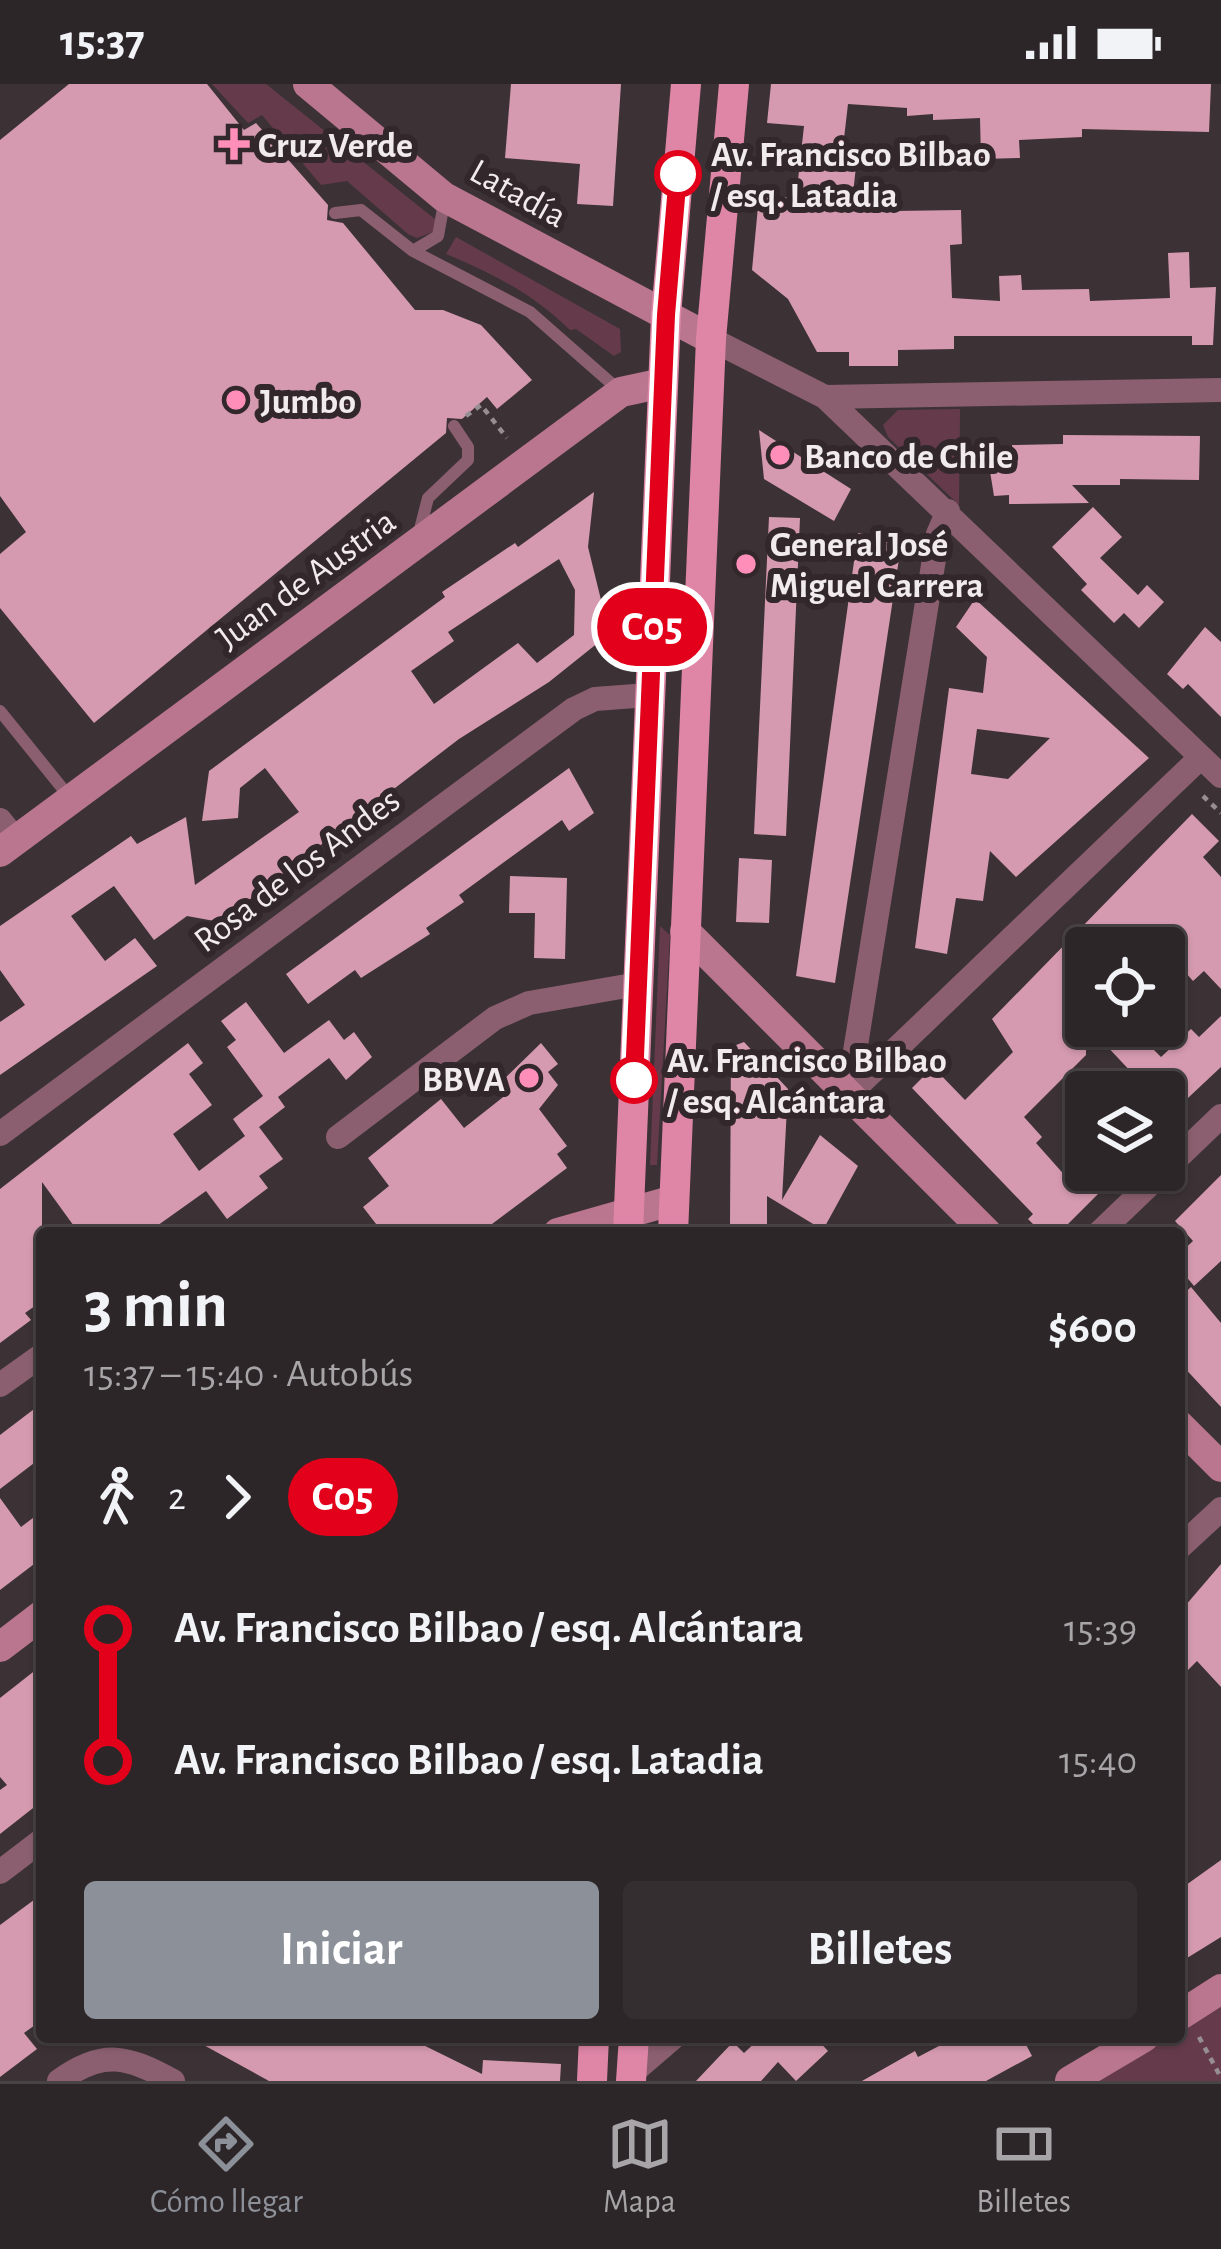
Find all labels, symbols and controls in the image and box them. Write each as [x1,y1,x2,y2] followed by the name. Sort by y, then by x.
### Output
[60,19,145,64] text: 15:37
[258,128,413,164] place label: Cruz Verde
[221,131,247,157] marker: Cruz Verde
[710,137,991,214] place label: Av. Francisco Bilbao / esq. Latadia
[656,152,700,196] marker: Av. Francisco Bilbao / esq. Latadia
[464,153,572,235] street label: Latadía
[260,384,356,420] place label: Jumbo
[223,387,249,413] marker: Jumbo
[804,439,1013,475] place label: Banco de Chile
[767,442,793,468] marker: Banco de Chile
[210,503,402,656] street label: Juan de Austria
[770,527,984,604] place label: General José Miguel Carrera
[733,551,759,577] marker: General José Miguel Carrera
[583,588,721,666] line badge: C05
[621,606,683,648] text: C05
[188,782,407,959] street label: Rosa de los Andes
[1065,927,1185,1191] map controls
[1065,927,1185,1047] button: locate
[666,1043,947,1120] place label: Av. Francisco Bilbao / esq. Alcántara
[612,1058,656,1102] marker: Av. Francisco Bilbao / esq. Alcántara
[422,1062,505,1098] place label: BBVA
[516,1065,542,1091] marker: BBVA
[1065,1071,1185,1191] button: layers
[84,1273,228,1339] text: 3 min
[1048,1306,1137,1351] text: $600
[84,1355,413,1394] text: 15:37 – 15:40 · Autobús
[84,1464,150,1530] icon: walk
[204,1464,270,1530] icon: forward
[312,1476,374,1518] text: C05
[168,1478,186,1517] text: 2
[174,1606,804,1651] text: Av. Francisco Bilbao / esq. Alcántara
[1064,1610,1137,1649] text: 15:39
[174,1738,764,1783] text: Av. Francisco Bilbao / esq. Latadia
[1059,1742,1137,1781] text: 15:40
[84,1881,599,2019] button: Iniciar
[623,1881,1137,2019] button: Billetes
[150,2111,303,2223] tab: Cómo llegar
[603,2111,676,2223] tab: Mapa
[976,2111,1071,2223] tab: Billetes

